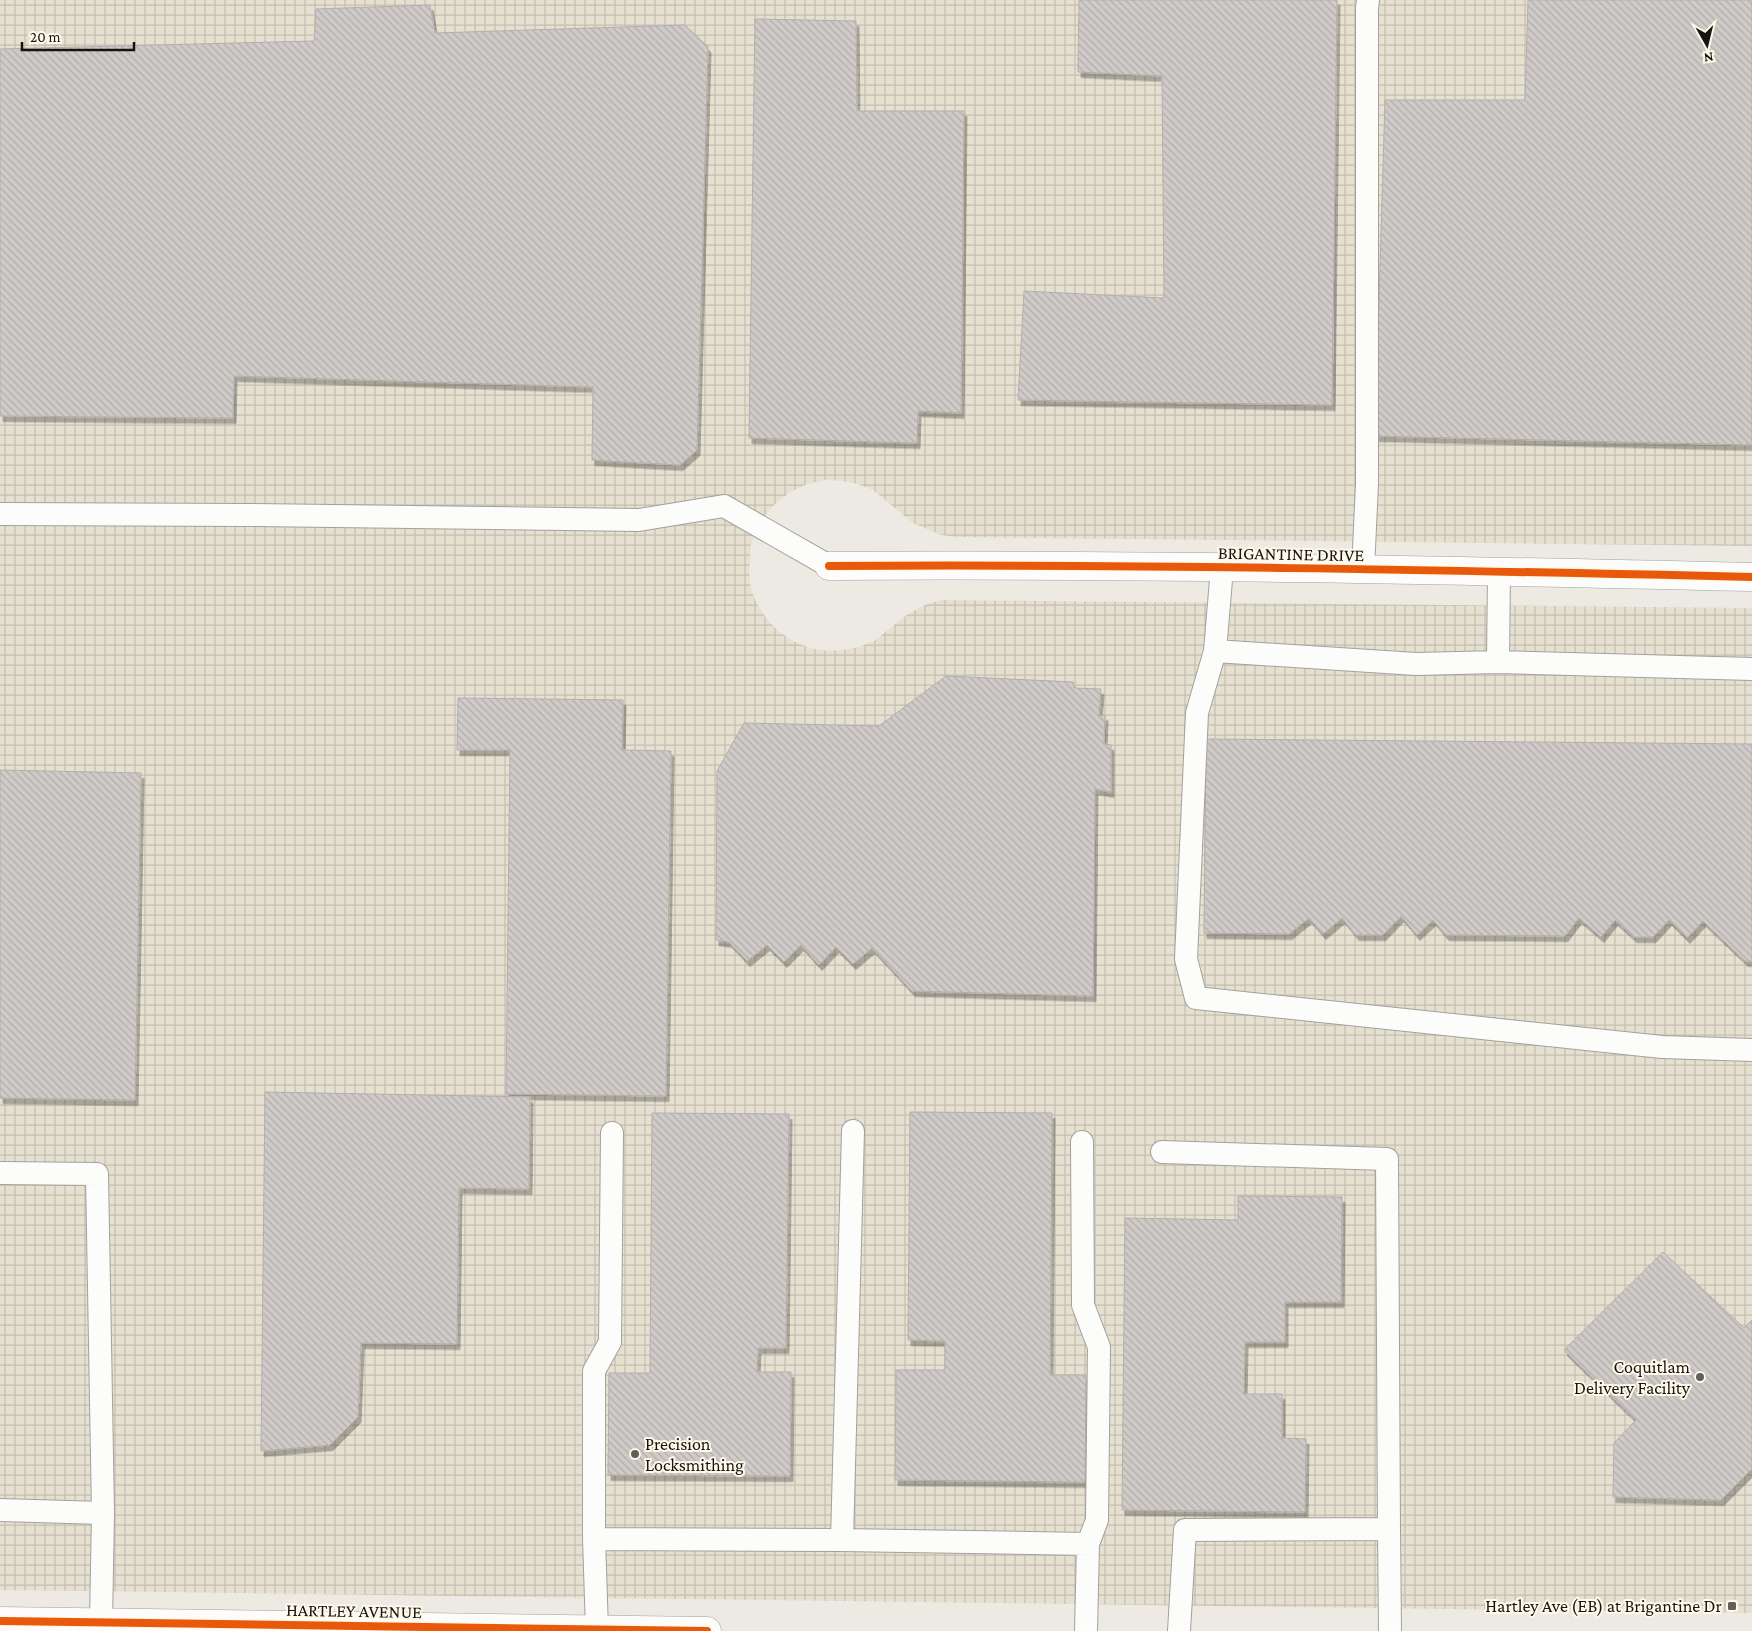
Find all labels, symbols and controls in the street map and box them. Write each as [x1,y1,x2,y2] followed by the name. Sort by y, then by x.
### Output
[22,20,135,52] scale bar
[1682,20,1732,70] north arrow
[30,29,61,45] text: 20 m
[1703,49,1715,67] text: N
[1218,543,1365,565] street label: BRIGANTINE DRIVE
[1574,1357,1691,1398] place label: Coquitlam Delivery Facility
[1694,1371,1706,1383] marker: Coquitlam Delivery Facility
[645,1434,744,1475] place label: Precision Locksmithing
[629,1448,641,1460] marker: Precision Locksmithing
[1485,1596,1723,1617] place label: Hartley Ave (EB) at Brigantine Dr
[286,1600,422,1622] street label: HARTLEY AVENUE
[1726,1600,1738,1612] marker: Hartley Ave (EB) at Brigantine Dr

